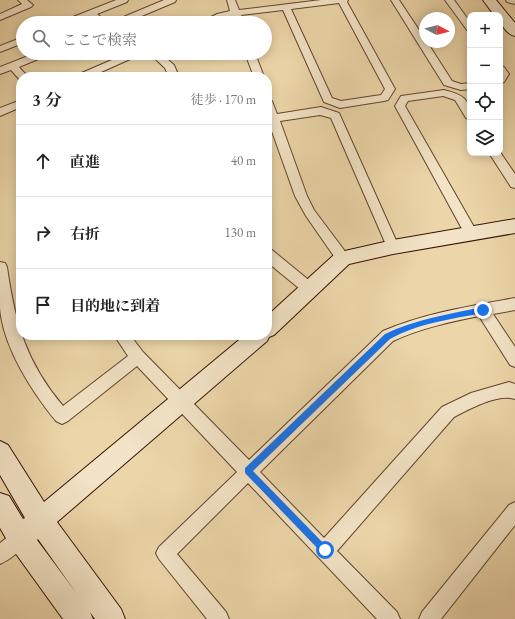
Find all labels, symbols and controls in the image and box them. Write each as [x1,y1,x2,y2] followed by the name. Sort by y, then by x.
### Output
[419,12,455,48] north arrow
[467,12,503,156] map controls
[467,12,503,48] button: +
[16,16,272,60] search box
[30,27,52,49] icon: search
[62,30,137,49] text: ここで検索
[467,48,503,84] button: −
[467,84,503,120] button: locate
[32,89,62,111] text: 3 分
[191,91,256,108] text: 徒歩 · 170 m
[467,120,503,156] button: layers
[32,150,54,172] icon: ahead
[70,152,100,171] text: 直進
[231,152,256,169] text: 40 m
[32,222,54,244] icon: right
[70,224,100,243] text: 右折
[225,224,256,241] text: 130 m
[32,294,54,316] icon: arrive
[70,296,160,315] text: 目的地に到着
[474,301,492,319] route end
[316,541,334,559] route start

